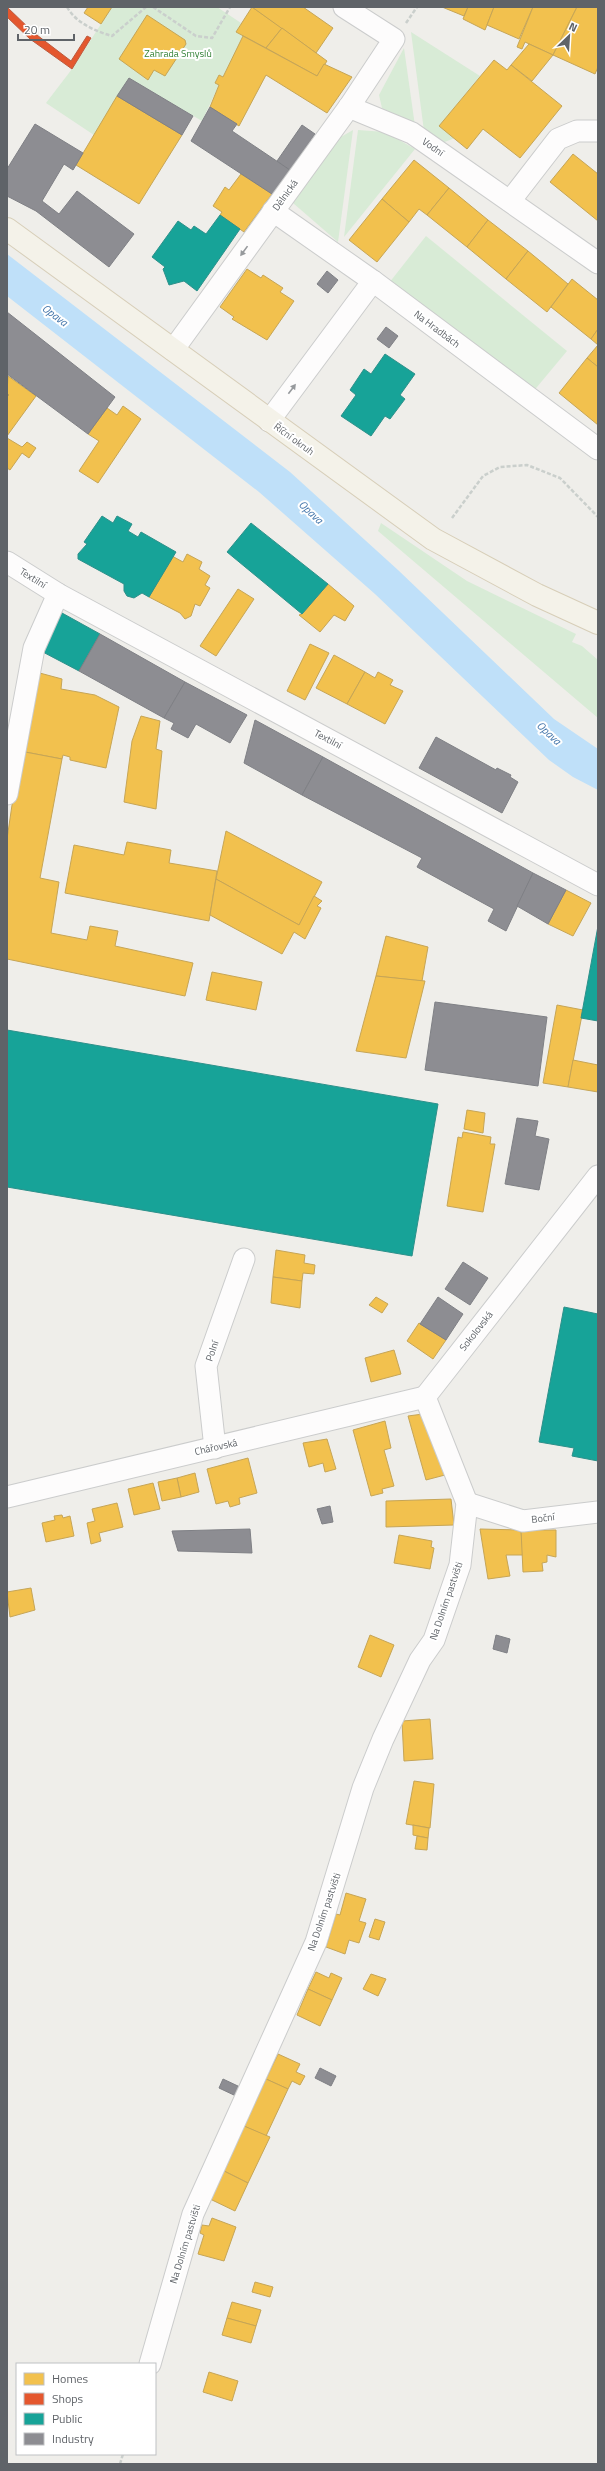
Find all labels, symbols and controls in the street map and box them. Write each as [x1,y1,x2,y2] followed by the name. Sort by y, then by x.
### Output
[18,16,74,42] scale bar
[549,16,589,56] north arrow
[566,18,580,36] text: N
[24,20,50,39] text: 20 m
[144,46,212,61] park label: Zahrada Smyslů
[419,134,448,160] street label: Vodní
[268,176,302,214] street label: Dělnická
[240,246,248,257] one-way arrow
[39,300,71,330] water label: Opava
[411,307,463,351] street label: Na Hradbách
[288,384,296,395] one-way arrow
[271,419,317,459] street label: Říční okruh
[295,497,327,528] water label: Opava
[17,564,50,593] street label: Textilní
[533,718,565,749] water label: Opava
[311,725,345,753] street label: Textilní
[456,1308,496,1354] street label: Sokolovská
[201,1338,223,1363] street label: Polní
[193,1435,239,1459] street label: Chářovská
[530,1509,556,1527] street label: Boční
[426,1560,466,1642] street label: Na Dolním pastvišti
[304,1871,344,1953] street label: Na Dolním pastvišti
[166,2203,204,2285] street label: Na Dolním pastvišti
[16,2363,156,2455] legend
[52,2369,88,2388] text: Homes
[52,2389,84,2408] text: Shops
[52,2409,82,2428] text: Public
[52,2429,94,2448] text: Industry

